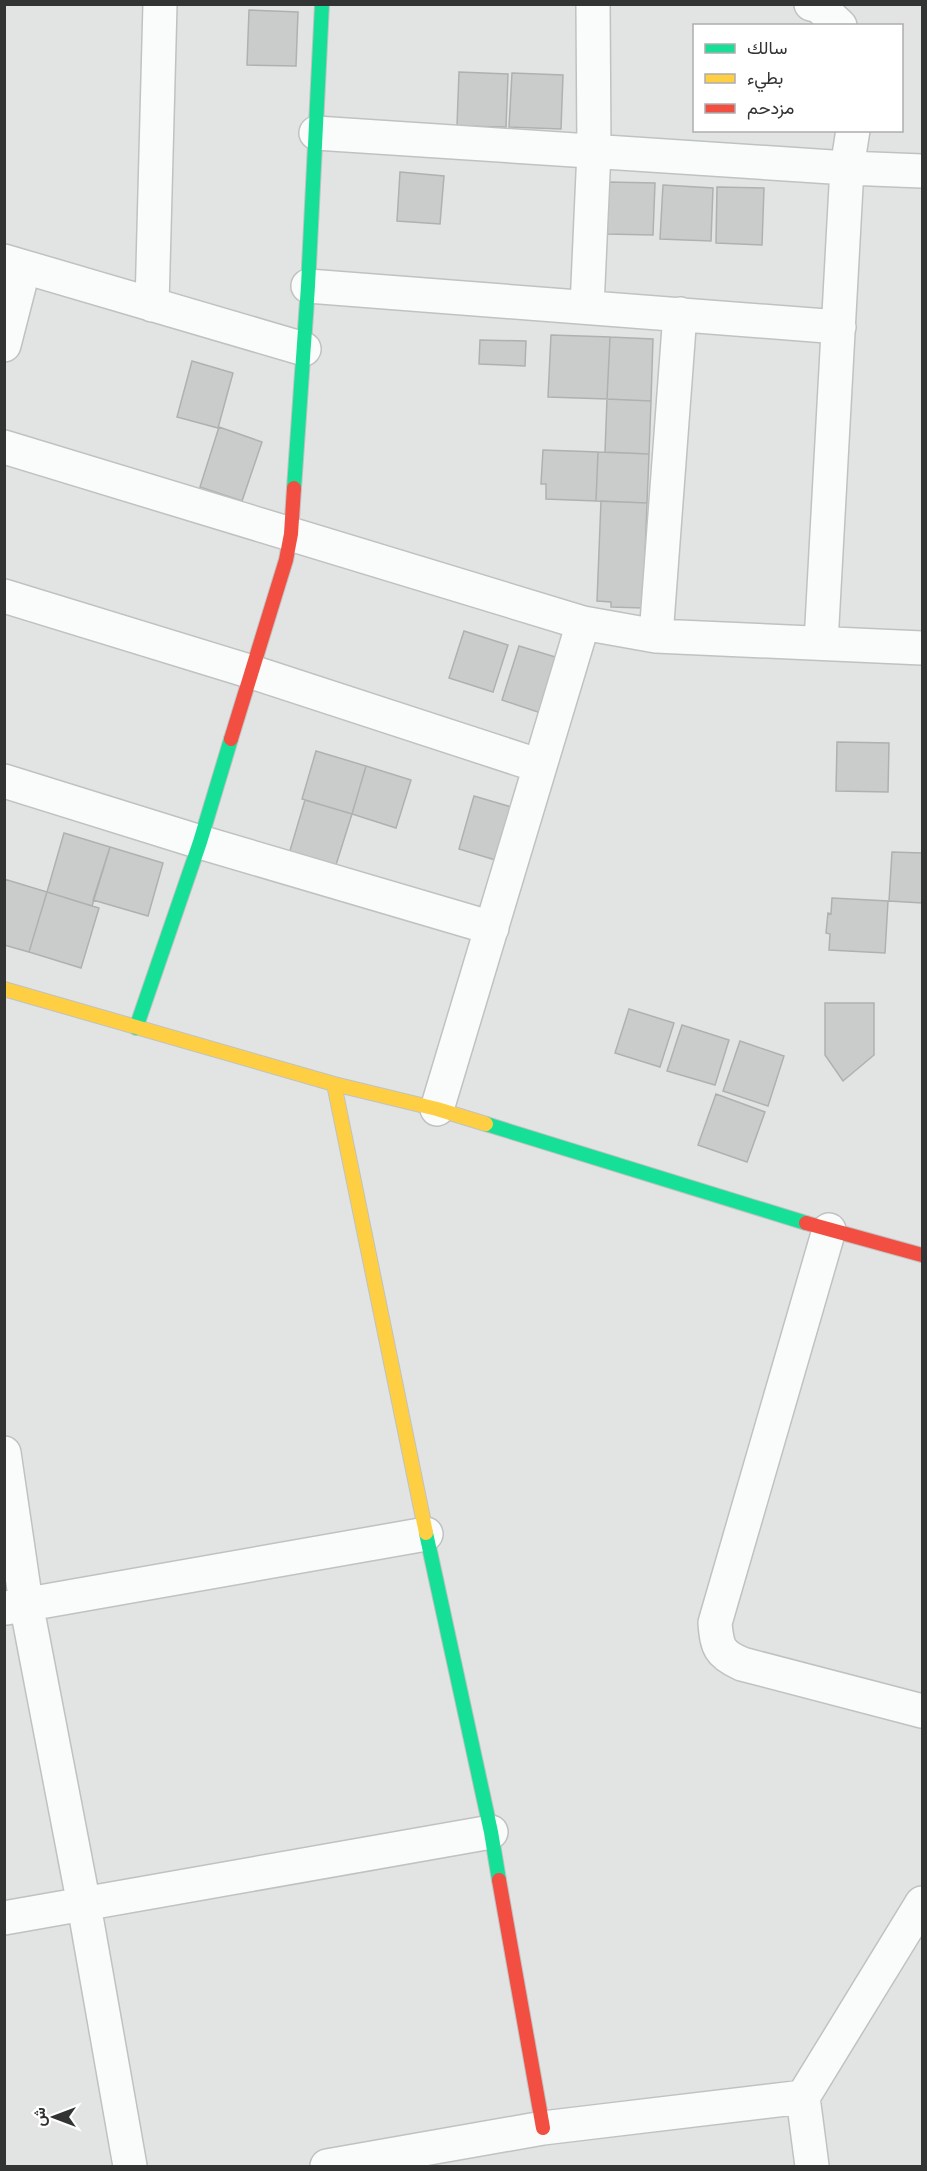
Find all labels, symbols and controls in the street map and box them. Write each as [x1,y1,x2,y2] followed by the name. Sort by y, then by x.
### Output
[693,24,903,132] legend
[747,37,787,59] text: سالك
[747,67,783,93] text: بطيء
[747,97,794,120] text: مزدحم
[24,2087,84,2147] north arrow
[29,2107,49,2127] text: ش

